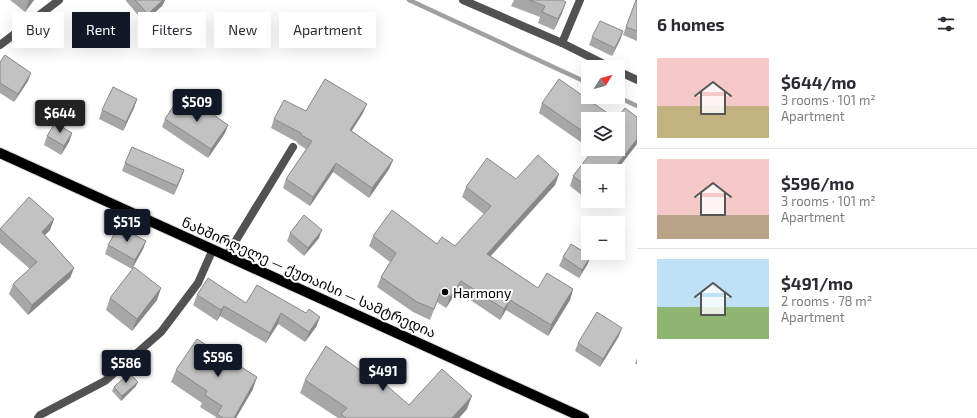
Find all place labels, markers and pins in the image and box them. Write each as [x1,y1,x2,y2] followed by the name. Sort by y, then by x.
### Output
[173,89,221,123] pin: $509
[36,100,84,134] pin: $644
[103,209,151,243] pin: $515
[453,284,512,301] place label: Harmony
[440,287,450,297] marker: Harmony
[194,344,242,378] pin: $596
[102,350,150,384] pin: $586
[359,358,407,392] pin: $491

